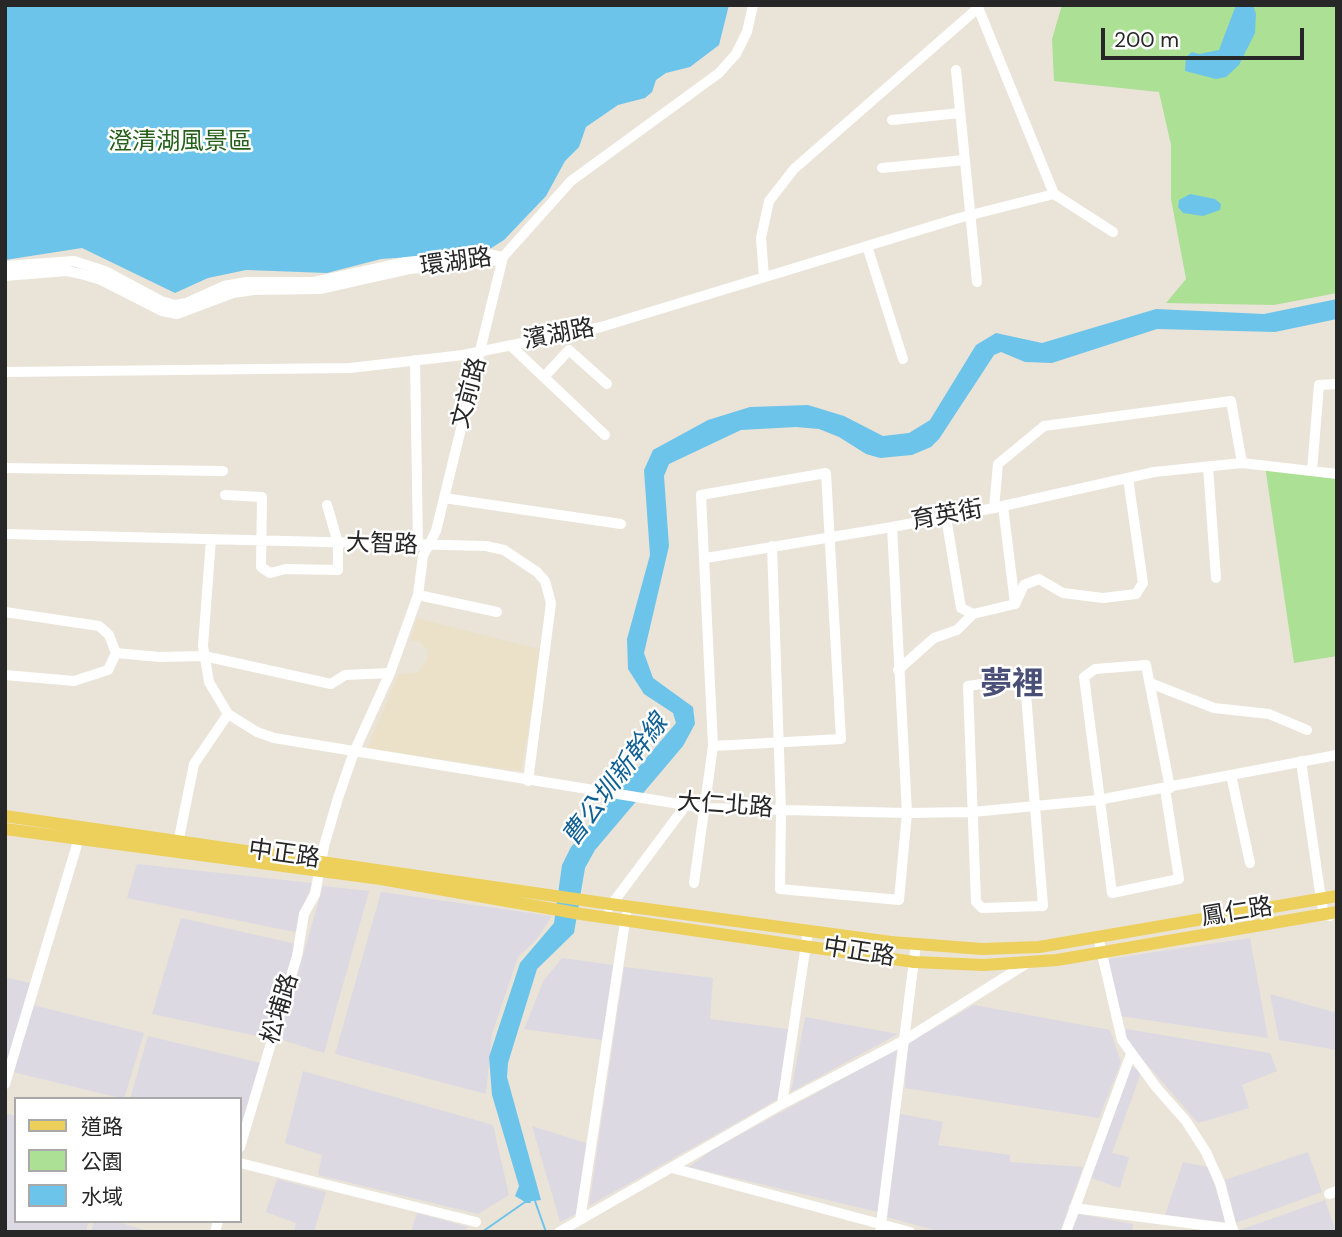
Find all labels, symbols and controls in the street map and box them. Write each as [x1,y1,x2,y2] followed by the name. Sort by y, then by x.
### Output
[1104,14,1307,58] scale bar
[1114,26,1179,54] text: 200 m
[108,129,252,157] park label: 澄清湖風景區
[418,244,494,282] street label: 環湖路
[521,314,597,356] street label: 濱湖路
[447,354,493,432] street label: 文前路
[909,496,985,536] street label: 育英街
[346,529,418,561] street label: 大智路
[980,667,1044,705] district label: 夢裡
[557,709,675,853] water label: 曹公圳新幹線
[676,788,774,824] street label: 大仁北路
[246,836,322,874] street label: 中正路
[1199,893,1275,933] street label: 鳳仁路
[821,933,897,973] street label: 中正路
[257,970,305,1048] street label: 松埔路
[14,1097,242,1223] legend
[81,1113,123,1141] text: 道路
[81,1148,123,1176] text: 公園
[81,1183,123,1211] text: 水域

